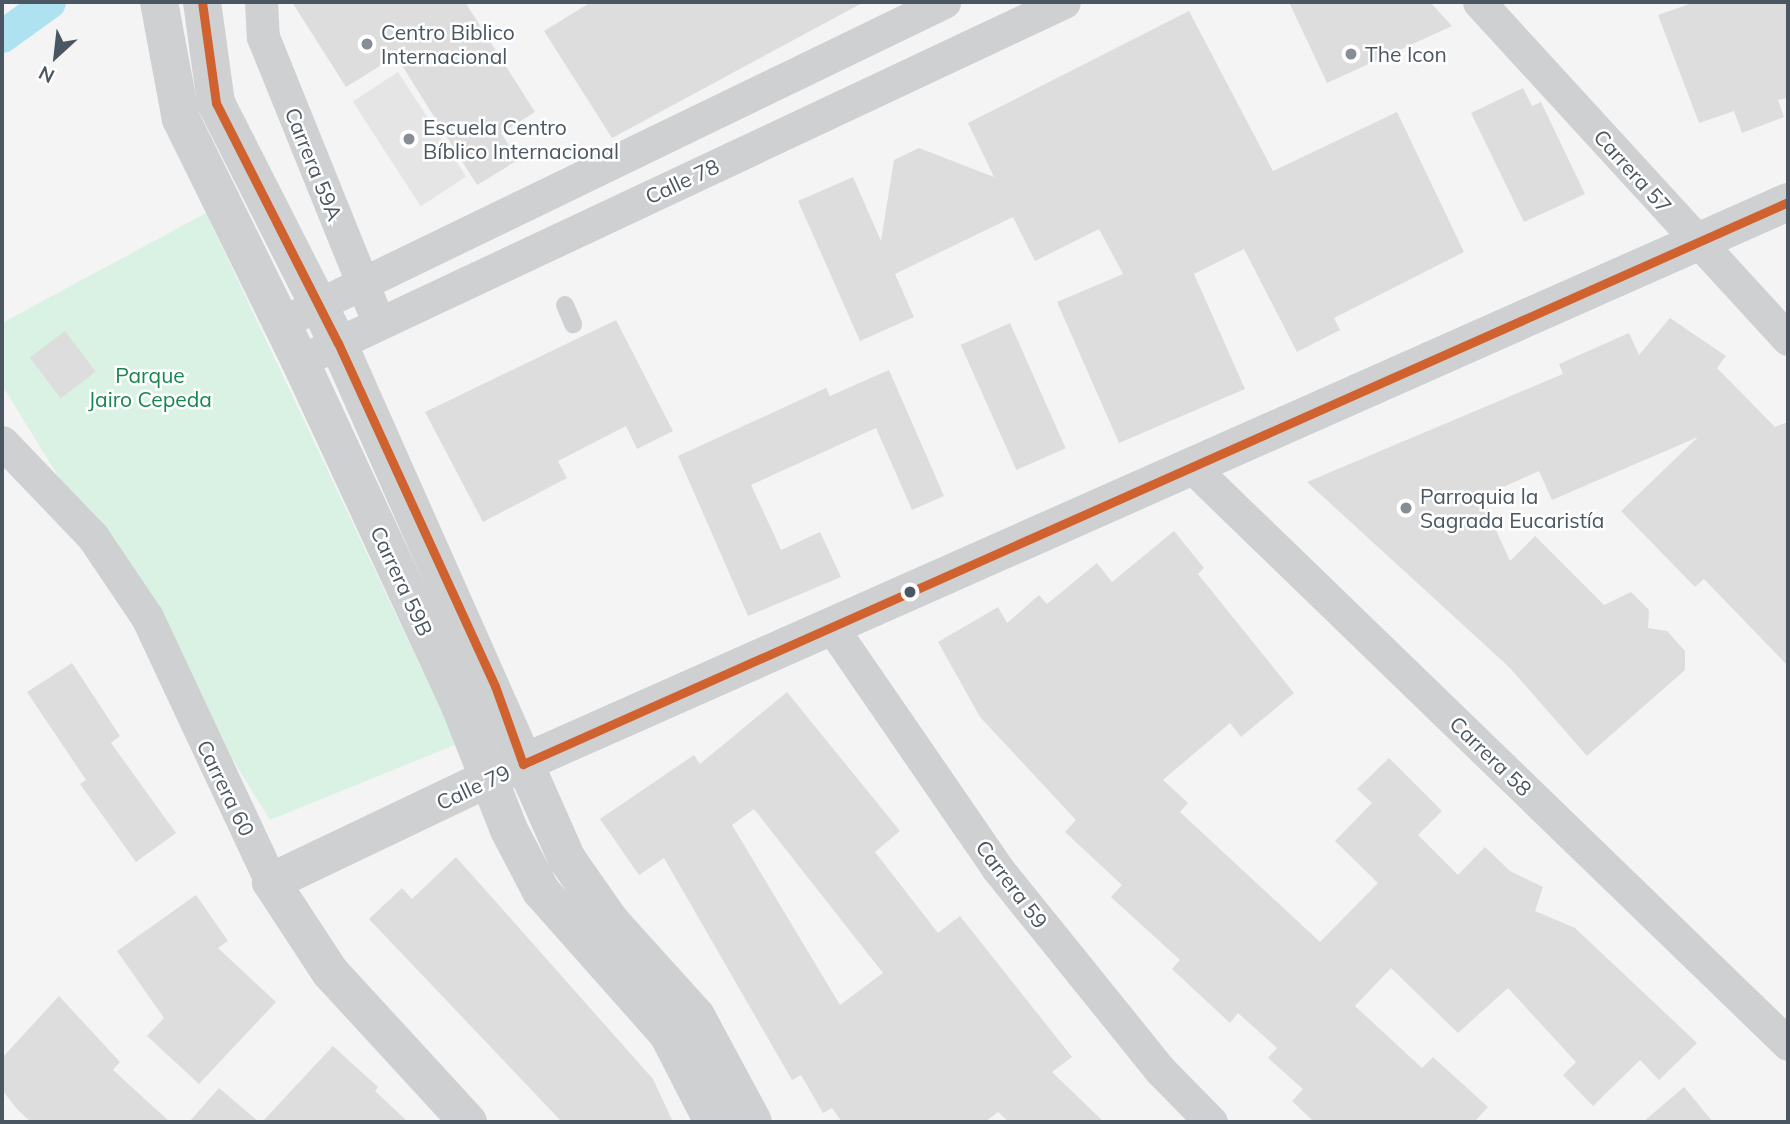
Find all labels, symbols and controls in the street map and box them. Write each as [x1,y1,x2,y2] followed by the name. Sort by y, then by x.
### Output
[381,19,515,69] place label: Centro Biblico Internacional
[21,21,91,91] north arrow
[359,36,375,52] marker: Centro Biblico Internacional
[1365,41,1447,67] place label: The Icon
[1343,46,1359,62] marker: The Icon
[35,61,58,89] text: N
[280,104,348,224] street label: Carrera 59A
[423,114,619,164] place label: Escuela Centro Bíblico Internacional
[1589,124,1677,218] street label: Carrera 57
[401,131,417,147] marker: Escuela Centro Bíblico Internacional
[641,153,723,209] street label: Calle 78
[88,362,212,412] park label: Parque Jairo Cepeda
[1420,483,1604,533] place label: Parroquia la Sagrada Eucaristía
[1398,500,1414,516] marker: Parroquia la Sagrada Eucaristía
[366,522,438,640] street label: Carrera 59B
[903,585,917,599] unlabelled marker
[1445,711,1537,801] street label: Carrera 58
[192,736,260,840] street label: Carrera 60
[432,759,514,815] street label: Calle 79
[971,835,1053,933] street label: Carrera 59

